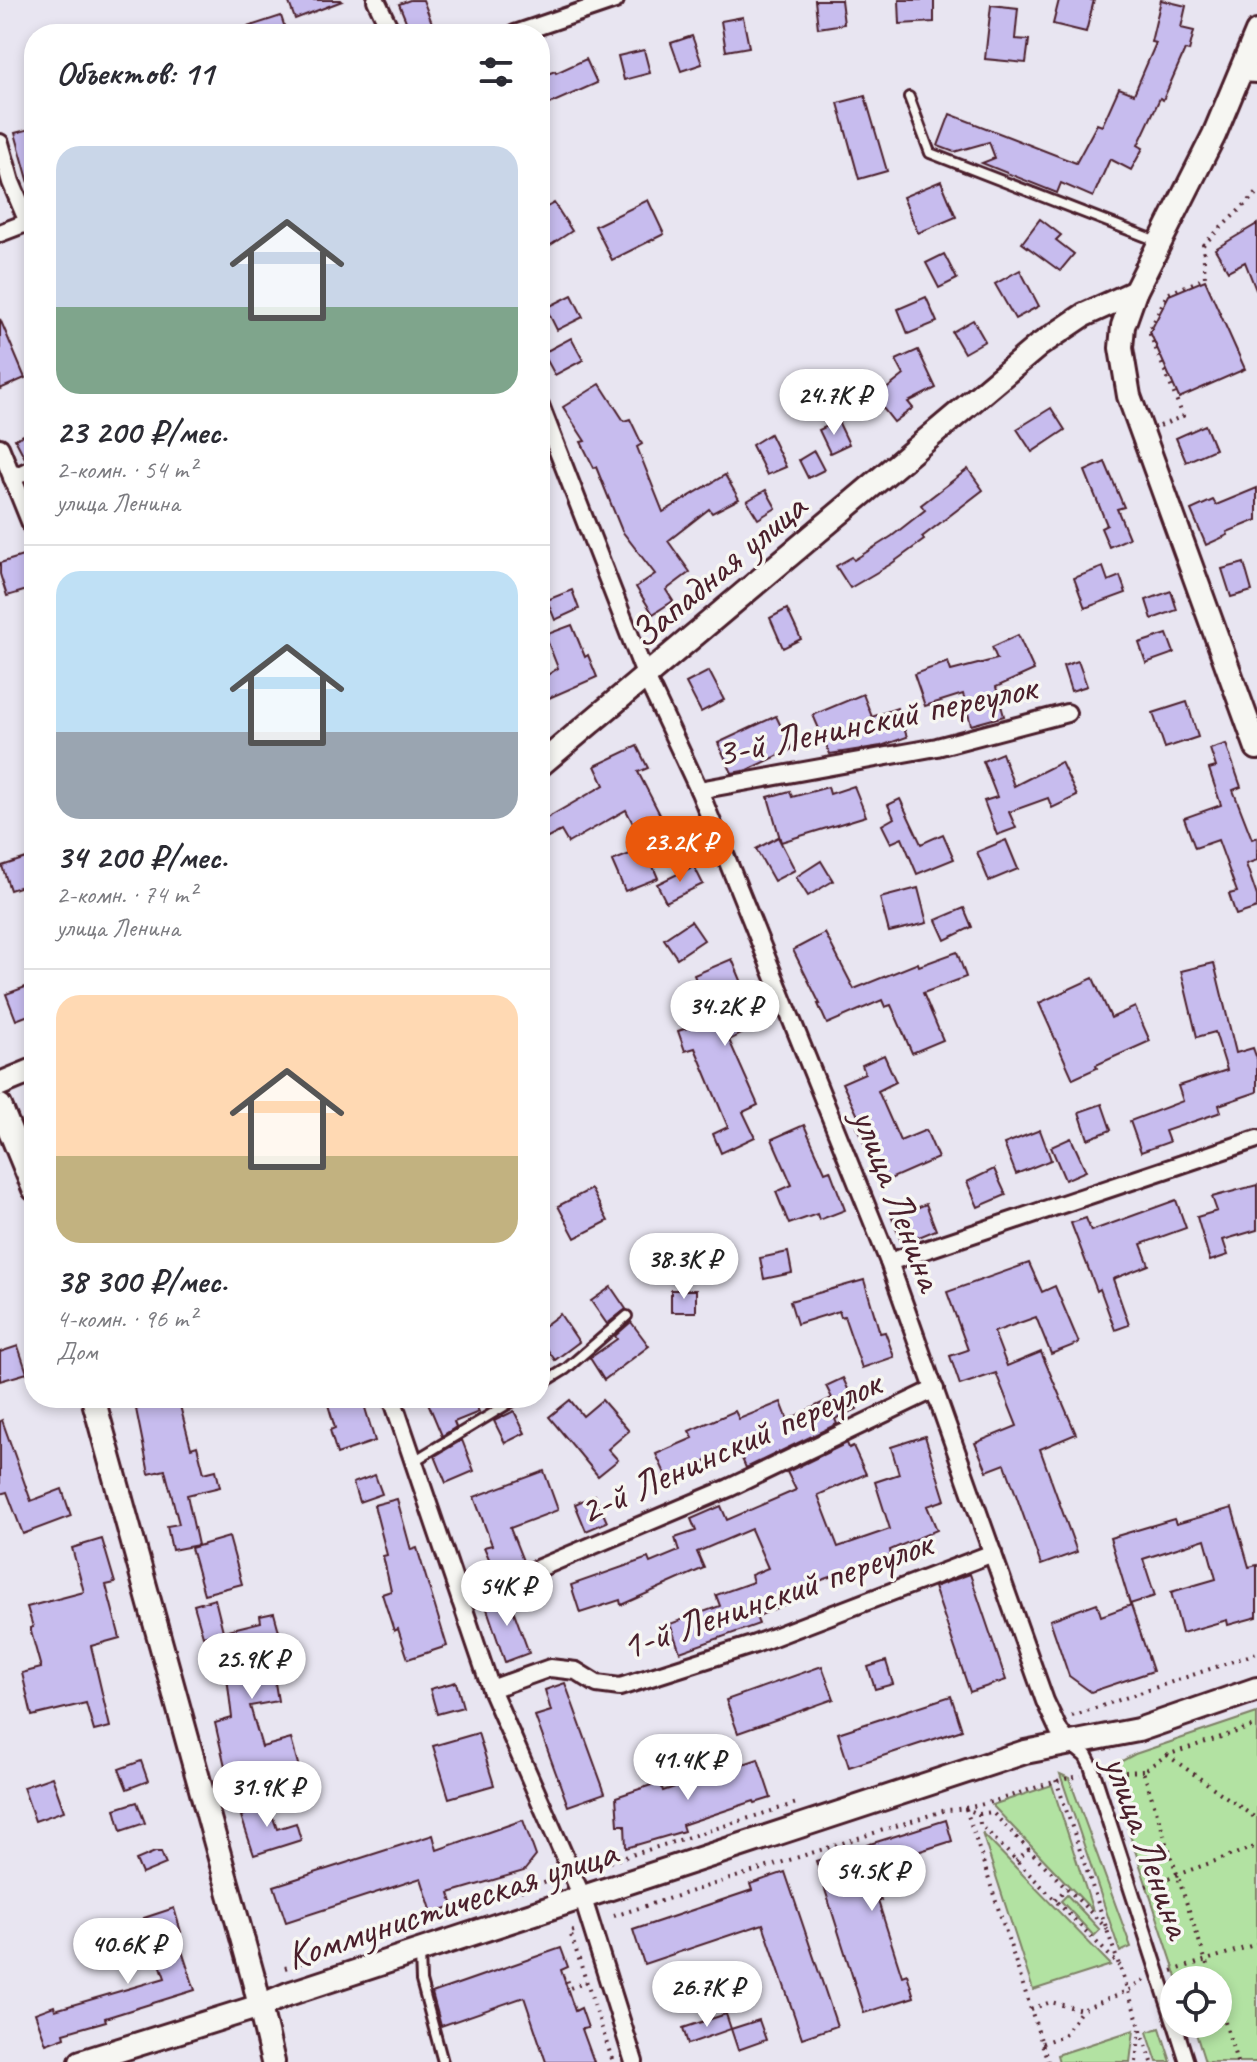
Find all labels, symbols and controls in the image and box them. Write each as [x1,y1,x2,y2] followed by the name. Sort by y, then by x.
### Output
[474,50,518,94] icon: filters
[56,51,214,94] text: Объектов: 11
[215,198,359,342] icon: home
[760,369,908,437] pin: 24.7K ₽
[797,378,871,411] text: 24.7K ₽
[56,410,227,453] text: 23 200 ₽/мес.
[56,453,196,486] text: 2-комн. · 54 m²
[619,481,818,659] street label: Западная улица
[56,486,180,519] text: улица Ленина
[215,623,359,767] icon: home
[712,661,1044,778] street label: 3-й Ленинский переулок
[606,816,754,884] pin: 23.2K ₽
[643,825,717,858] text: 23.2K ₽
[56,835,227,878] text: 34 200 ₽/мес.
[56,878,196,911] text: 2-комн. · 74 m²
[56,911,180,944] text: улица Ленина
[651,980,799,1048] pin: 34.2K ₽
[688,989,762,1022] text: 34.2K ₽
[215,1047,359,1191] icon: home
[840,1100,957,1300] street label: улица Ленина
[610,1233,758,1301] pin: 38.3K ₽
[647,1242,721,1275] text: 38.3K ₽
[56,1259,227,1302] text: 38 300 ₽/мес.
[56,1302,196,1335] text: 4-комн. · 96 m²
[56,1335,98,1368] text: Дом
[571,1357,891,1536] street label: 2-й Ленинский переулок
[614,1517,941,1672] street label: 1-й Ленинский переулок
[451,1560,563,1628] pin: 54K ₽
[479,1569,535,1602] text: 54K ₽
[178,1633,326,1701] pin: 25.9K ₽
[216,1642,288,1675] text: 25.9K ₽
[614,1734,762,1802] pin: 41.4K ₽
[651,1743,725,1776] text: 41.4K ₽
[1091,1747,1205,1948] street label: улица Ленина
[193,1761,341,1829] pin: 31.9K ₽
[231,1770,303,1803] text: 31.9K ₽
[280,1826,625,1981] street label: Коммунистическая улица
[798,1845,946,1913] pin: 54.5K ₽
[836,1854,908,1887] text: 54.5K ₽
[54,1918,202,1986] pin: 40.6K ₽
[91,1927,165,1960] text: 40.6K ₽
[633,1961,781,2029] pin: 26.7K ₽
[1160,1966,1232,2038] map controls
[1160,1966,1232,2038] button: locate
[670,1970,744,2003] text: 26.7K ₽

